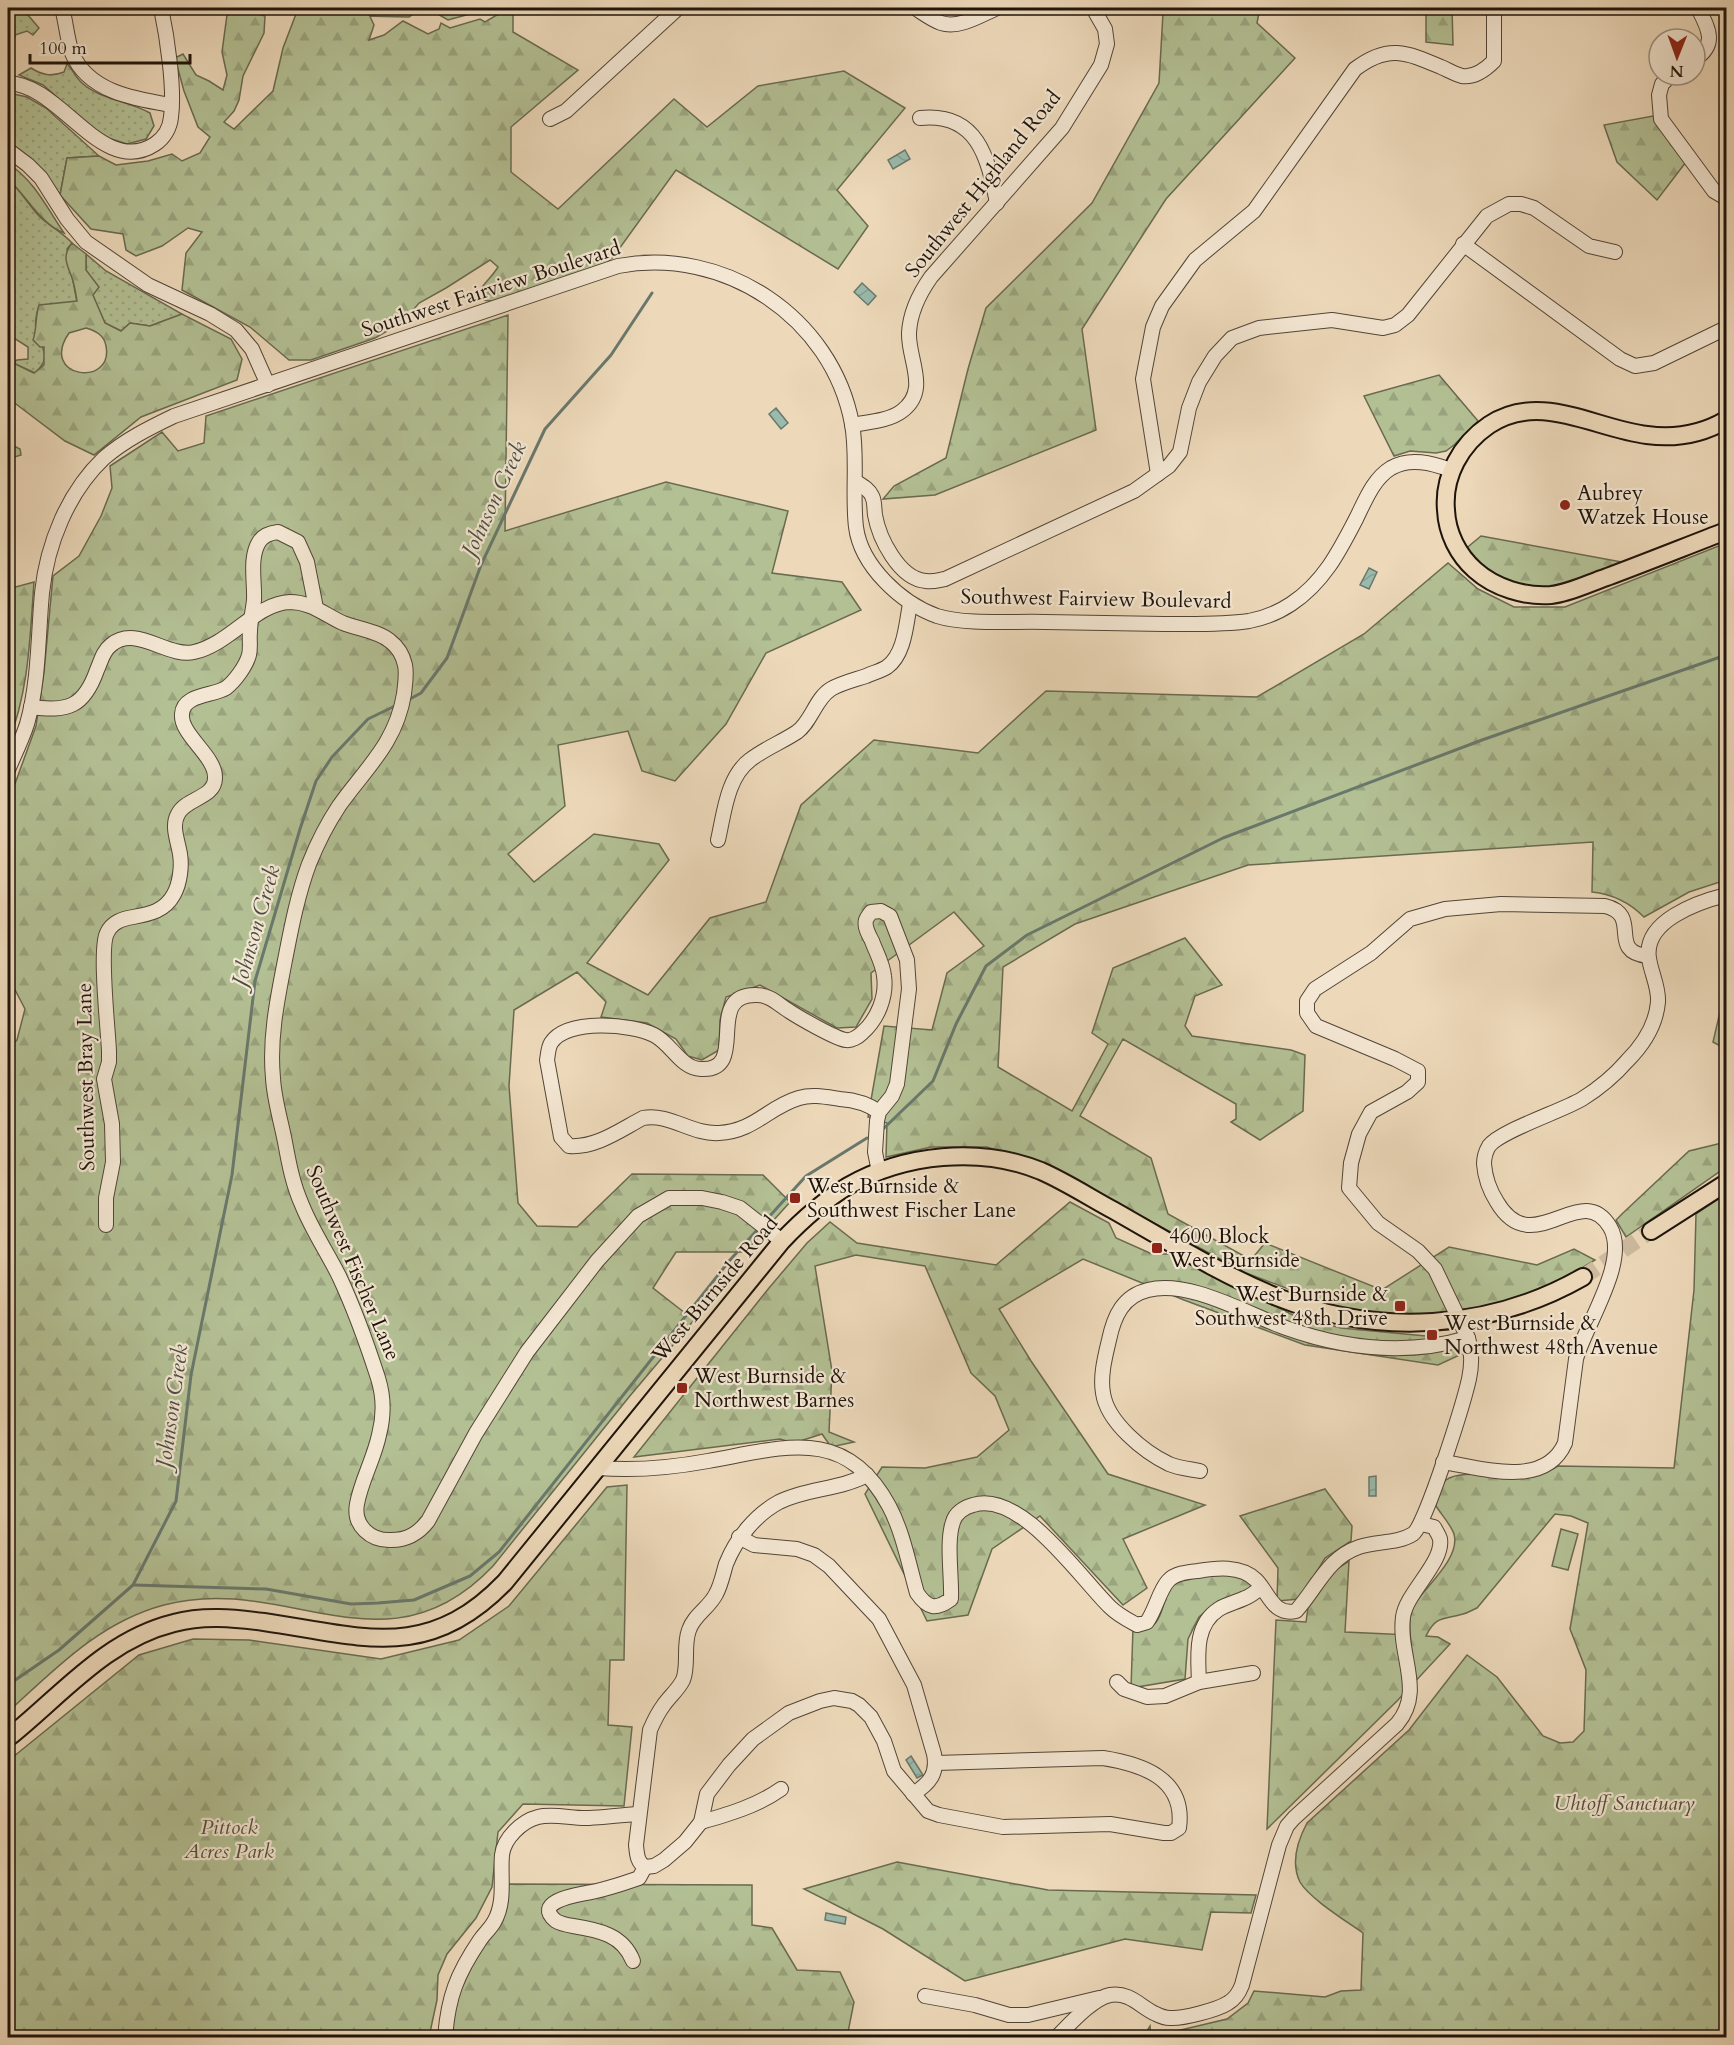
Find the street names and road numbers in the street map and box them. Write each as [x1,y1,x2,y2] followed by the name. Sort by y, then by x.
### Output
[898,84,1068,284] street label: Southwest Highland Road
[358,233,624,345] street label: Southwest Fairview Boulevard
[960,582,1232,616] street label: Southwest Fairview Boulevard
[70,983,102,1171] street label: Southwest Bray Lane
[299,1161,407,1365] street label: Southwest Fischer Lane
[644,1210,785,1369] street label: West Burnside Road

